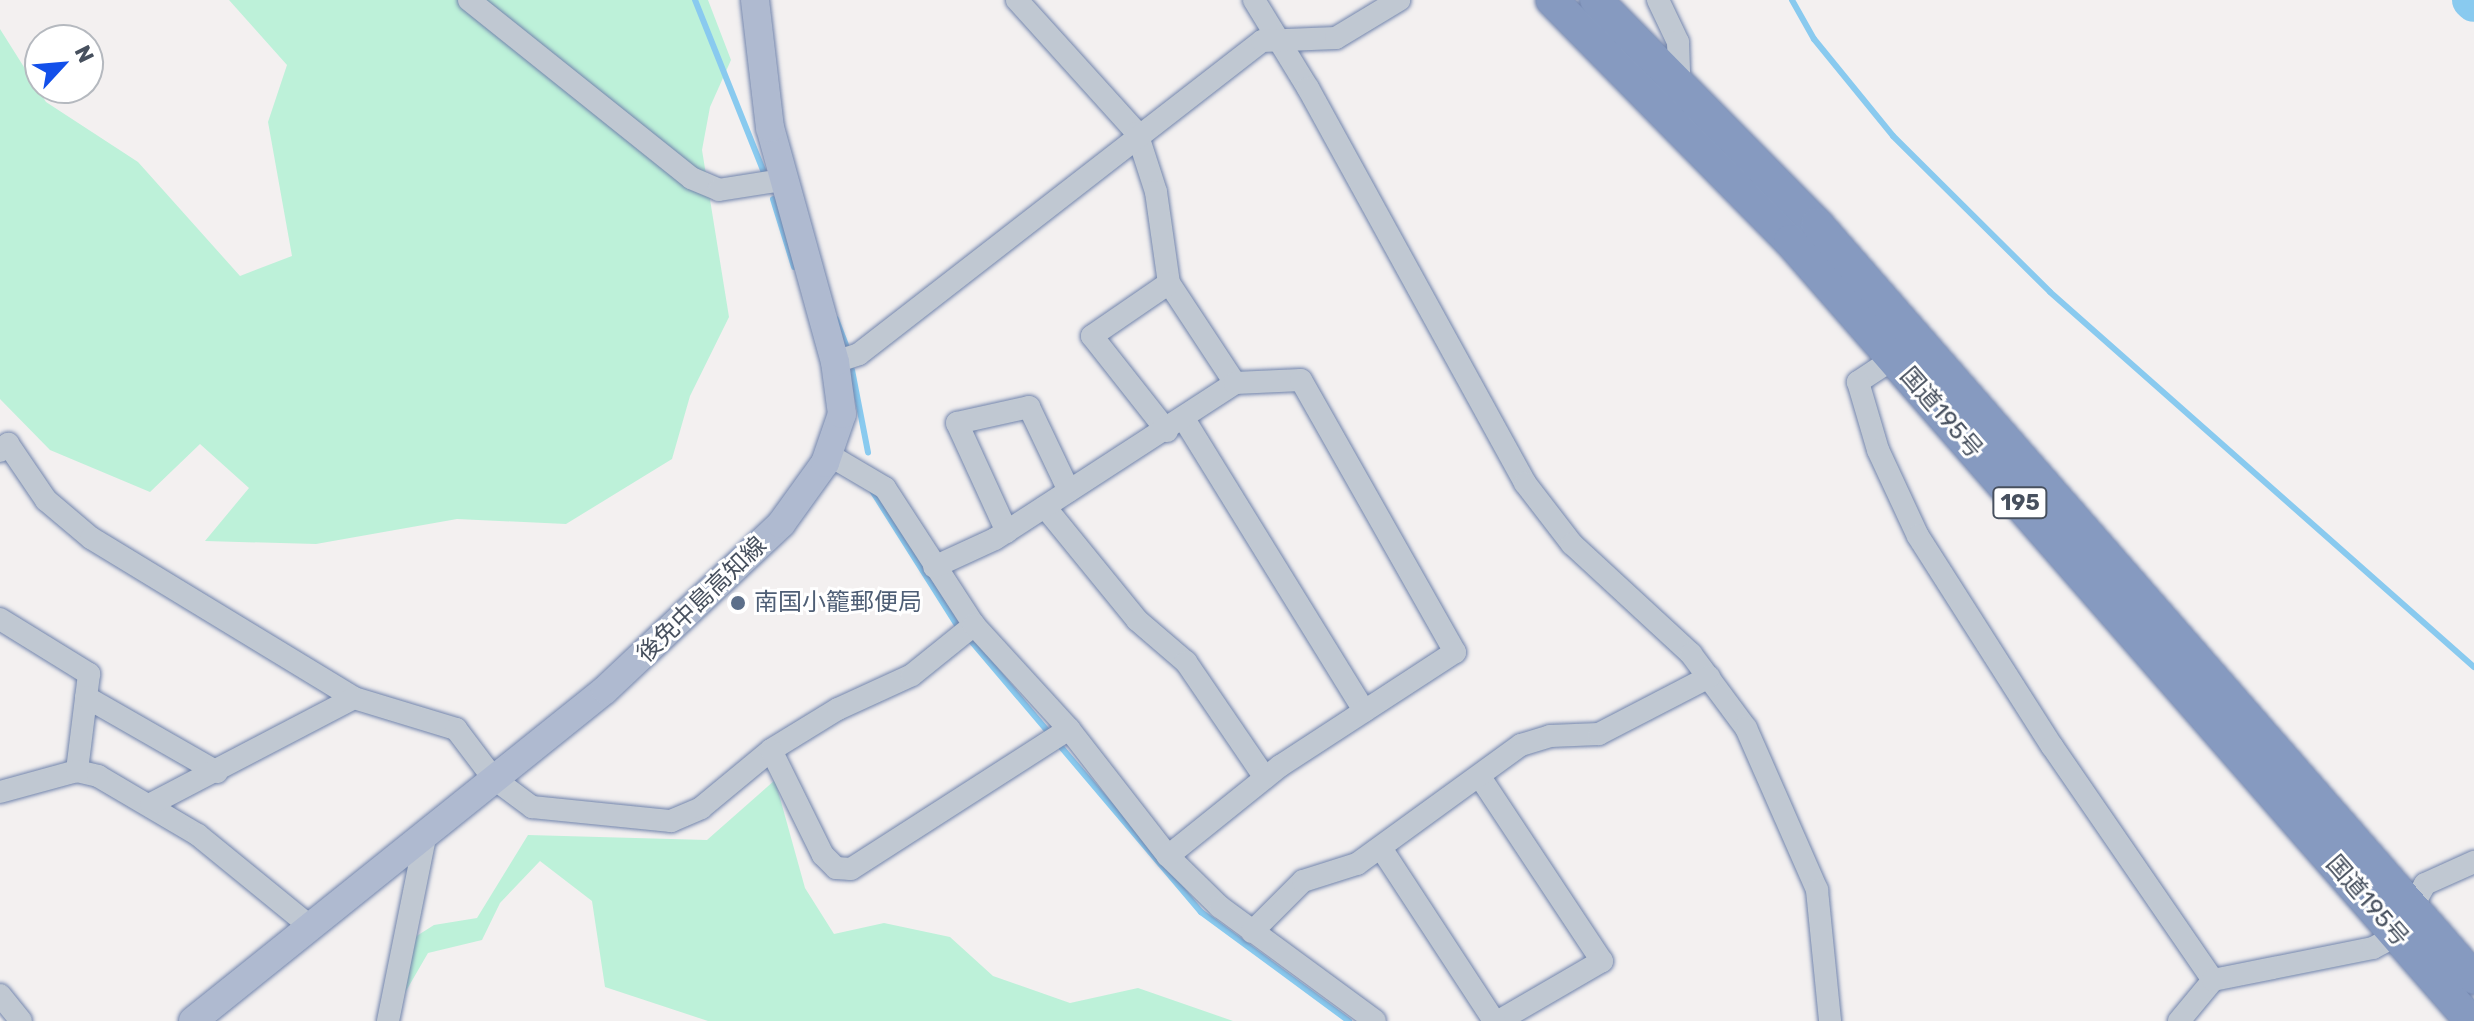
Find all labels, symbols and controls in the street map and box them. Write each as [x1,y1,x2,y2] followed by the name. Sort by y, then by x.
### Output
[24,24,104,104] north arrow
[69,41,100,67] text: N
[1894,362,1988,464] street label: 国道195号
[1992,485,2048,521] road number: 195
[632,531,772,669] street label: 後免中島高知線
[754,589,922,617] place label: 南国小籠郵便局
[729,594,747,612] marker: 南国小籠郵便局
[2320,850,2414,952] street label: 国道195号

